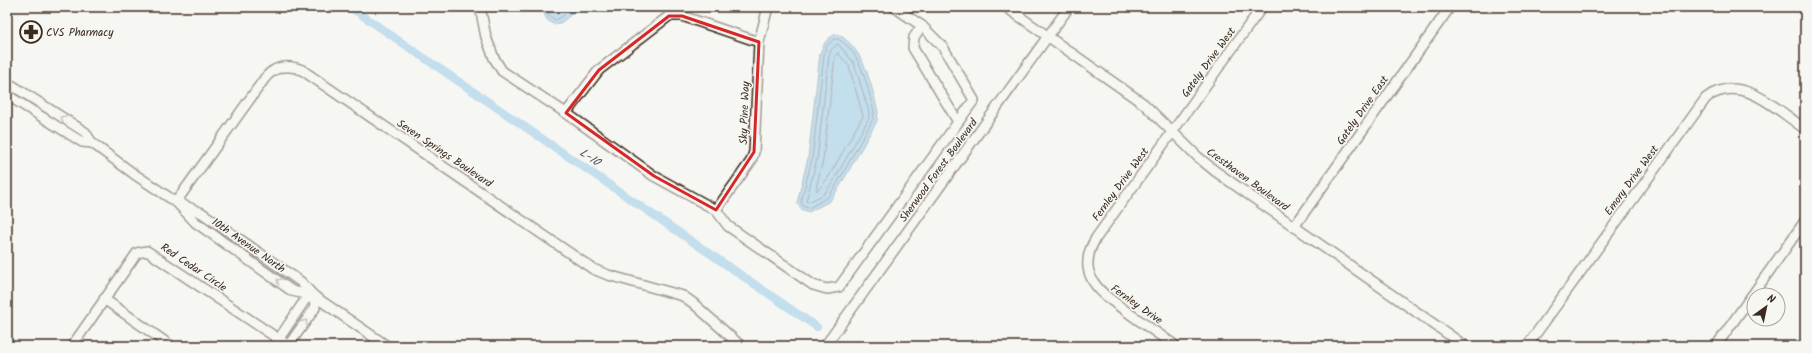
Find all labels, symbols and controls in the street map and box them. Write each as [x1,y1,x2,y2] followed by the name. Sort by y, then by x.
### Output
[18,19,44,45] pharmacy icon: CVS Pharmacy
[1177,23,1241,102] street label: Gately Drive West
[46,24,114,42] place label: CVS Pharmacy
[1332,72,1394,149] street label: Gately Drive East
[735,80,755,145] street label: Sky Pine Way
[393,115,496,193] street label: Seven Springs Boulevard
[895,115,983,226] street label: Sherwood Forest Boulevard
[60,116,67,123] one-way arrow
[1600,141,1664,220] street label: Emory Drive West
[575,143,606,173] water label: L-10
[1088,143,1154,225] street label: Fernley Drive West
[1202,143,1293,216] street label: Cresthaven Boulevard
[208,214,289,278] street label: 10th Avenue North
[157,239,230,297] street label: Red Cedar Circle
[276,279,283,286] one-way arrow
[1107,280,1166,330] street label: Fernley Drive
[1746,287,1786,327] north arrow
[1763,290,1779,309] text: N
[300,319,308,326] one-way arrow

